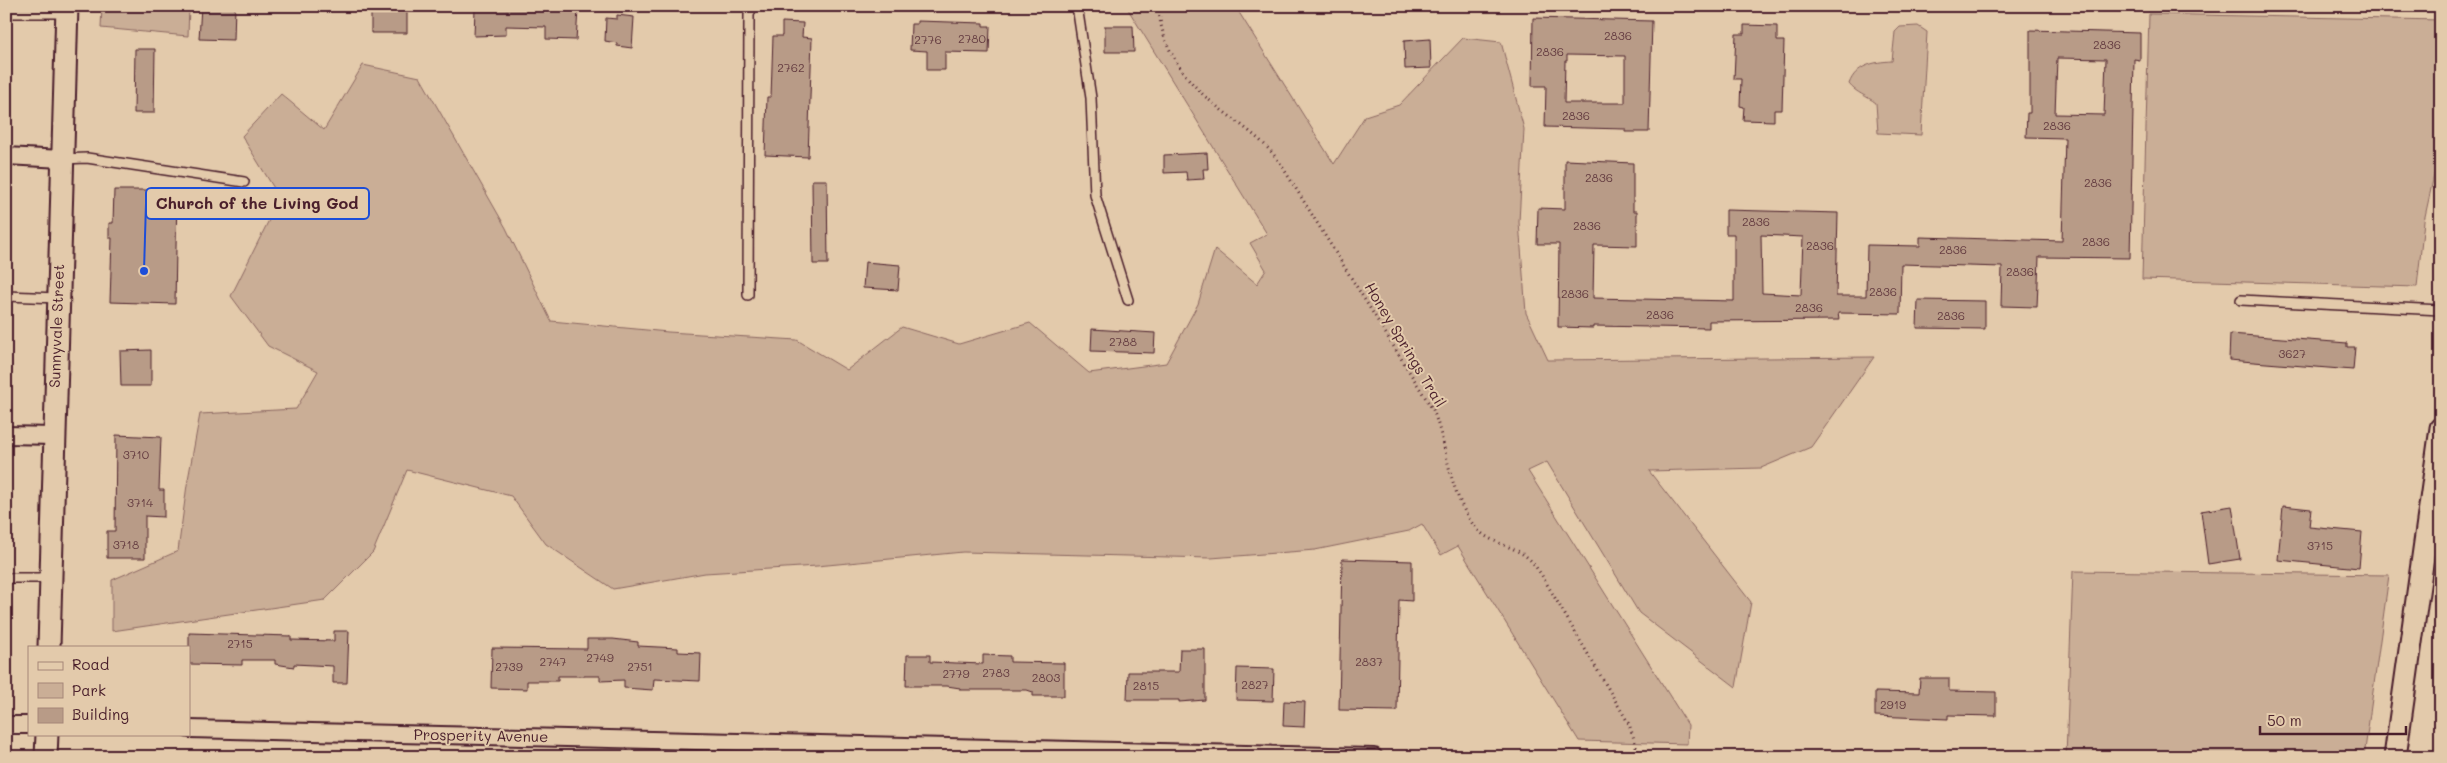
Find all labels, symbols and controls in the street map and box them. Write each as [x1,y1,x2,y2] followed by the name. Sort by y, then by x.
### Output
[1604,27,1632,43] house number: 2836
[958,30,987,46] house number: 2780
[914,31,942,47] house number: 2776
[2093,36,2121,52] house number: 2836
[1536,43,1564,59] house number: 2836
[777,59,805,75] house number: 2762
[1562,107,1590,123] house number: 2836
[2043,117,2071,133] house number: 2836
[1585,169,1613,185] house number: 2836
[2084,174,2112,190] house number: 2836
[146,188,369,219] callout: Church of the Living God
[156,192,358,213] text: Church of the Living God
[1742,213,1770,229] house number: 2836
[1573,217,1601,233] house number: 2836
[2082,233,2110,249] house number: 2836
[1806,237,1834,253] house number: 2836
[1939,241,1967,257] house number: 2836
[2006,263,2034,279] house number: 2836
[44,264,68,388] street label: Sunnyvale Street
[1361,278,1451,411] street label: Honey Springs Trail
[1869,283,1897,299] house number: 2836
[1561,285,1589,301] house number: 2836
[1795,299,1823,315] house number: 2836
[1646,306,1674,322] house number: 2836
[1937,307,1965,323] house number: 2836
[1109,333,1137,349] house number: 2788
[2278,345,2306,361] house number: 3627
[123,446,150,462] house number: 3710
[127,494,153,510] house number: 3714
[113,536,139,552] house number: 3718
[2307,537,2333,553] house number: 3715
[227,635,253,651] house number: 2715
[28,646,190,736] legend
[586,649,614,665] house number: 2749
[539,653,567,669] house number: 2747
[1355,653,1383,669] house number: 2837
[72,654,109,674] text: Road
[495,658,523,674] house number: 2739
[627,658,653,674] house number: 2751
[982,664,1010,680] house number: 2783
[942,665,970,681] house number: 2779
[1032,669,1060,685] house number: 2803
[1241,676,1269,692] house number: 2827
[1133,677,1159,693] house number: 2815
[72,680,106,700] text: Park
[1880,696,1906,712] house number: 2919
[2260,703,2406,735] scale bar
[72,704,129,724] text: Building
[2267,710,2302,730] text: 50 m
[414,724,549,746] street label: Prosperity Avenue

